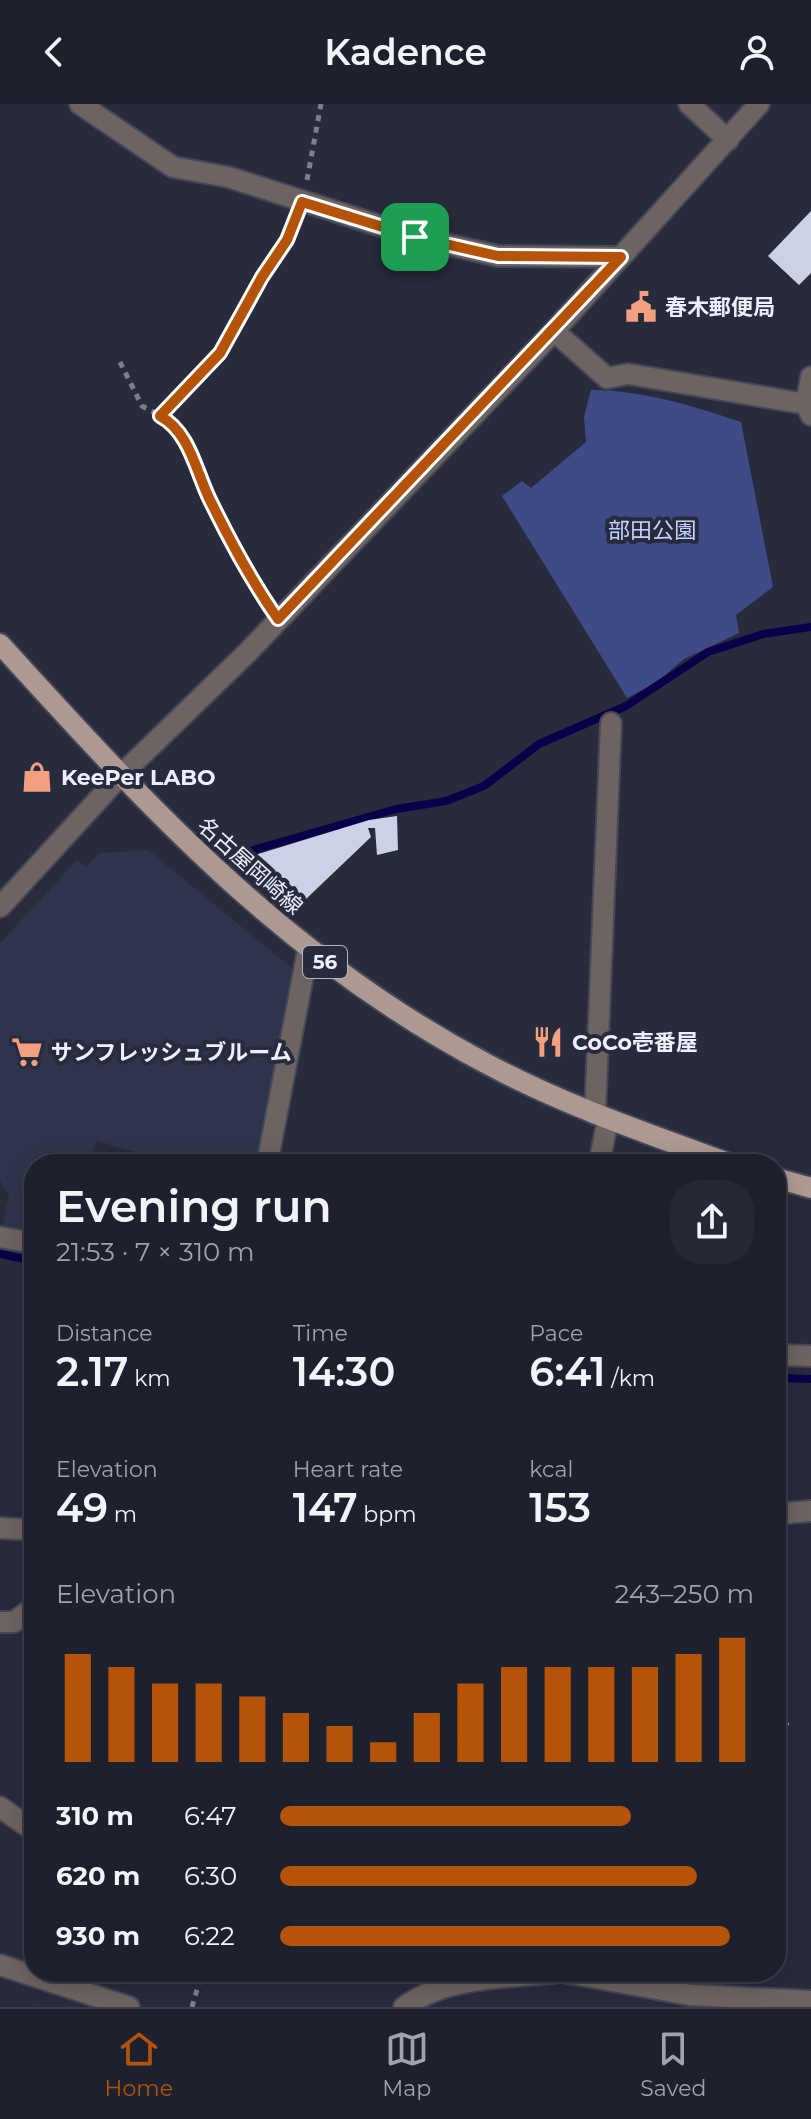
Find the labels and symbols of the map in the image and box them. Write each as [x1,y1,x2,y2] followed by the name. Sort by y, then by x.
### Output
[381,203,449,271] pin
[624,290,658,324] public building icon: 春木郵便局
[665,294,775,321] place label: 春木郵便局
[608,517,696,544] park label: 部田公園
[20,760,54,794] shop icon: KeePer LABO
[61,764,216,791] place label: KeePer LABO
[192,812,308,920] street label: 名古屋岡崎線
[303,946,347,978] road number: 56
[531,1025,565,1059] restaurant icon: CoCo壱番屋
[572,1029,698,1056] place label: CoCo壱番屋
[10,1035,44,1069] supermarket icon: サンフレッシュブルーム
[51,1039,292,1066] place label: サンフレッシュブルーム

